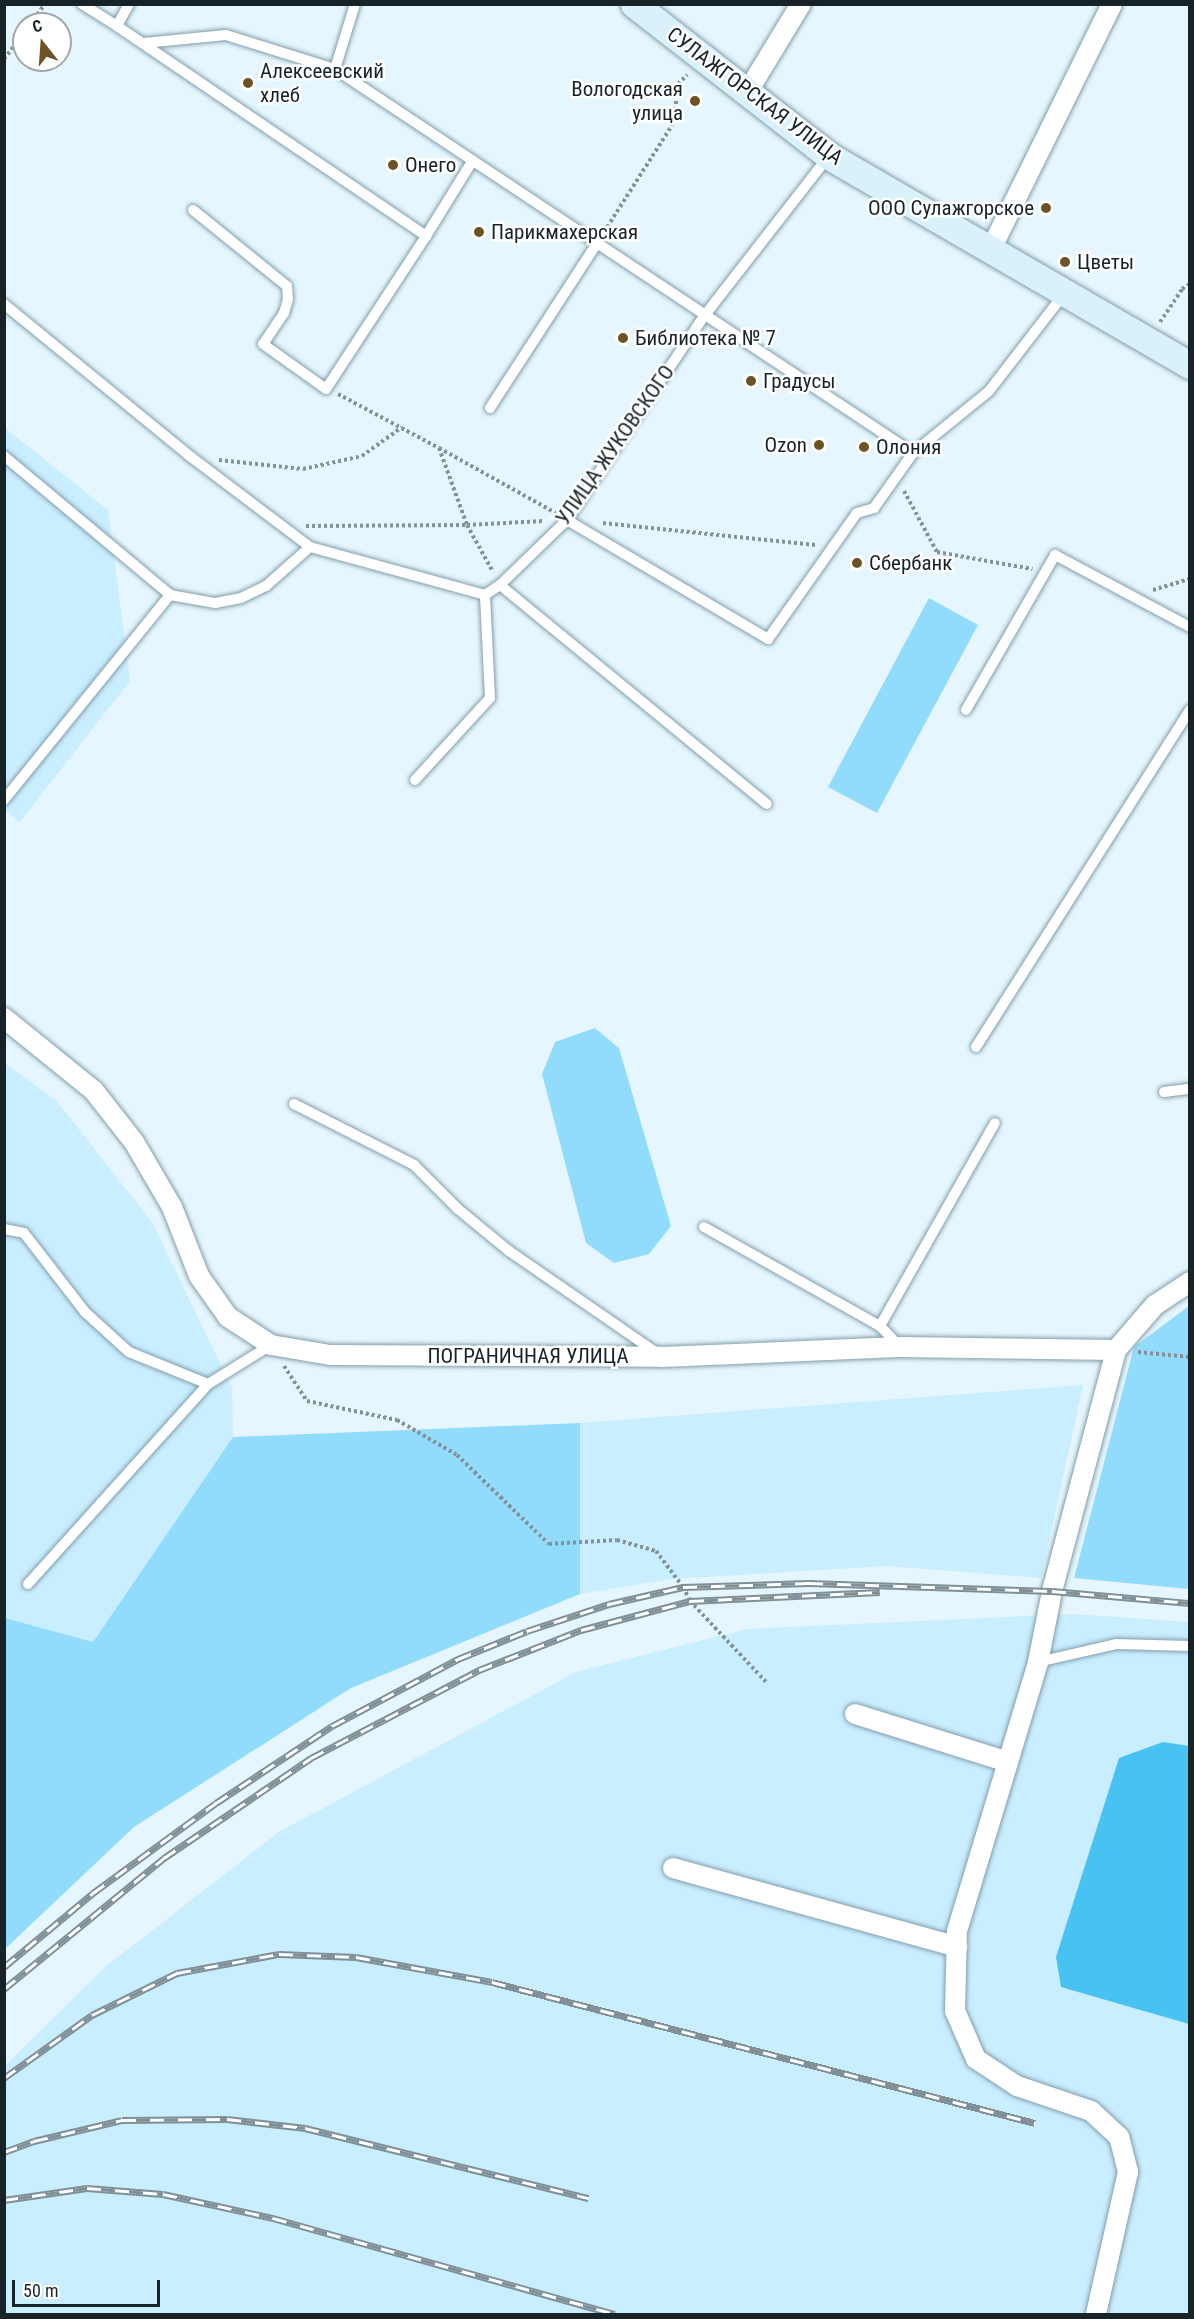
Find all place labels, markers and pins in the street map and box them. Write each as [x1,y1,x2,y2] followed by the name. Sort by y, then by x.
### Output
[260,58,384,108] place label: Алексеевский хлеб
[241,76,255,90] marker: Алексеевский хлеб
[571,76,683,126] place label: Вологодская улица
[688,94,702,108] marker: Вологодская улица
[405,152,456,178] place label: Онего
[386,158,400,172] marker: Онего
[868,195,1034,221] place label: ООО Сулажгорское
[1039,201,1053,215] marker: ООО Сулажгорское
[491,219,638,245] place label: Парикмахерская
[472,225,486,239] marker: Парикмахерская
[1077,249,1134,275] place label: Цветы
[1058,255,1072,269] marker: Цветы
[635,325,776,351] place label: Библиотека № 7
[616,331,630,345] marker: Библиотека № 7
[763,368,835,394] place label: Градусы
[744,374,758,388] marker: Градусы
[765,432,807,458] place label: Ozon
[876,434,941,460] place label: Олония
[812,438,826,452] marker: Ozon
[857,440,871,454] marker: Олония
[869,550,952,576] place label: Сбербанк
[850,556,864,570] marker: Сбербанк

